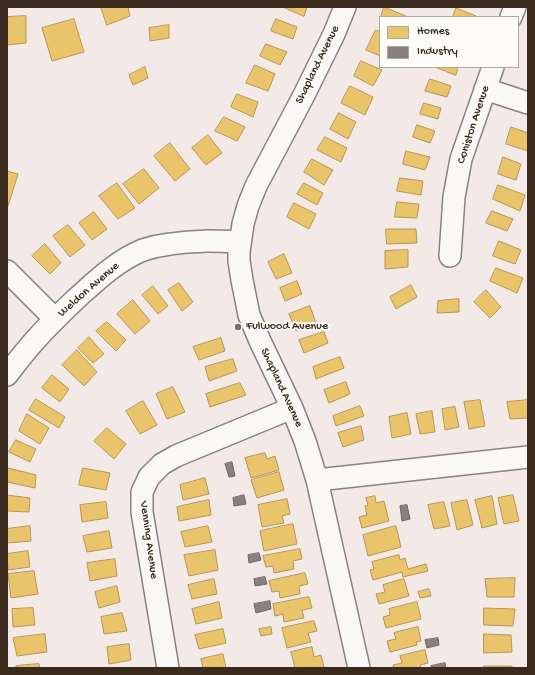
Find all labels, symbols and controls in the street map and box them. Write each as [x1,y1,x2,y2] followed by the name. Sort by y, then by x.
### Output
[379,16,519,68] legend
[293,23,343,107] street label: Shapland Avenue
[417,25,449,39] text: Homes
[417,45,458,59] text: Industry
[455,84,493,166] street label: Coniston Avenue
[55,259,123,321] street label: Weldon Avenue
[246,320,328,334] place label: Fulwood Avenue
[233,322,243,332] marker: Fulwood Avenue
[256,346,306,430] street label: Shapland Avenue
[135,500,161,580] street label: Venning Avenue

